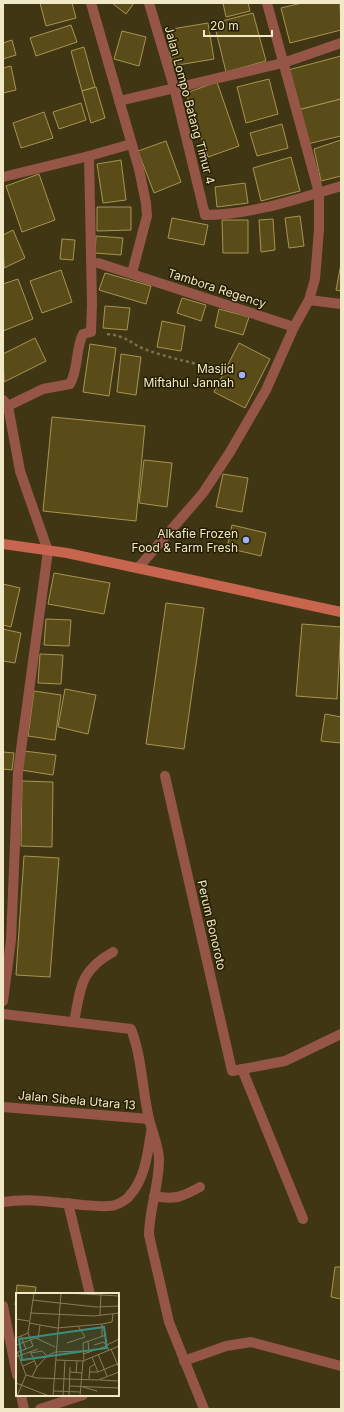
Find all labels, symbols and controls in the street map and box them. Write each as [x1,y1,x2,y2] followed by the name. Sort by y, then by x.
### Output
[204,12,272,38] scale bar
[210,18,239,33] text: 20 m
[162,24,218,186] street label: Jalan Lompo Batang Timur 4
[166,265,268,311] street label: Tambora Regency
[143,361,234,390] place label: Masjid Miftahul Jannah
[237,370,247,380] marker: Masjid Miftahul Jannah
[132,526,238,555] place label: Alkafie Frozen Food & Farm Fresh
[241,535,251,545] marker: Alkafie Frozen Food & Farm Fresh
[194,879,230,971] street label: Perum Bonoroto
[17,1087,137,1113] street label: Jalan Sibela Utara 13
[16,1293,119,1396] inset map

